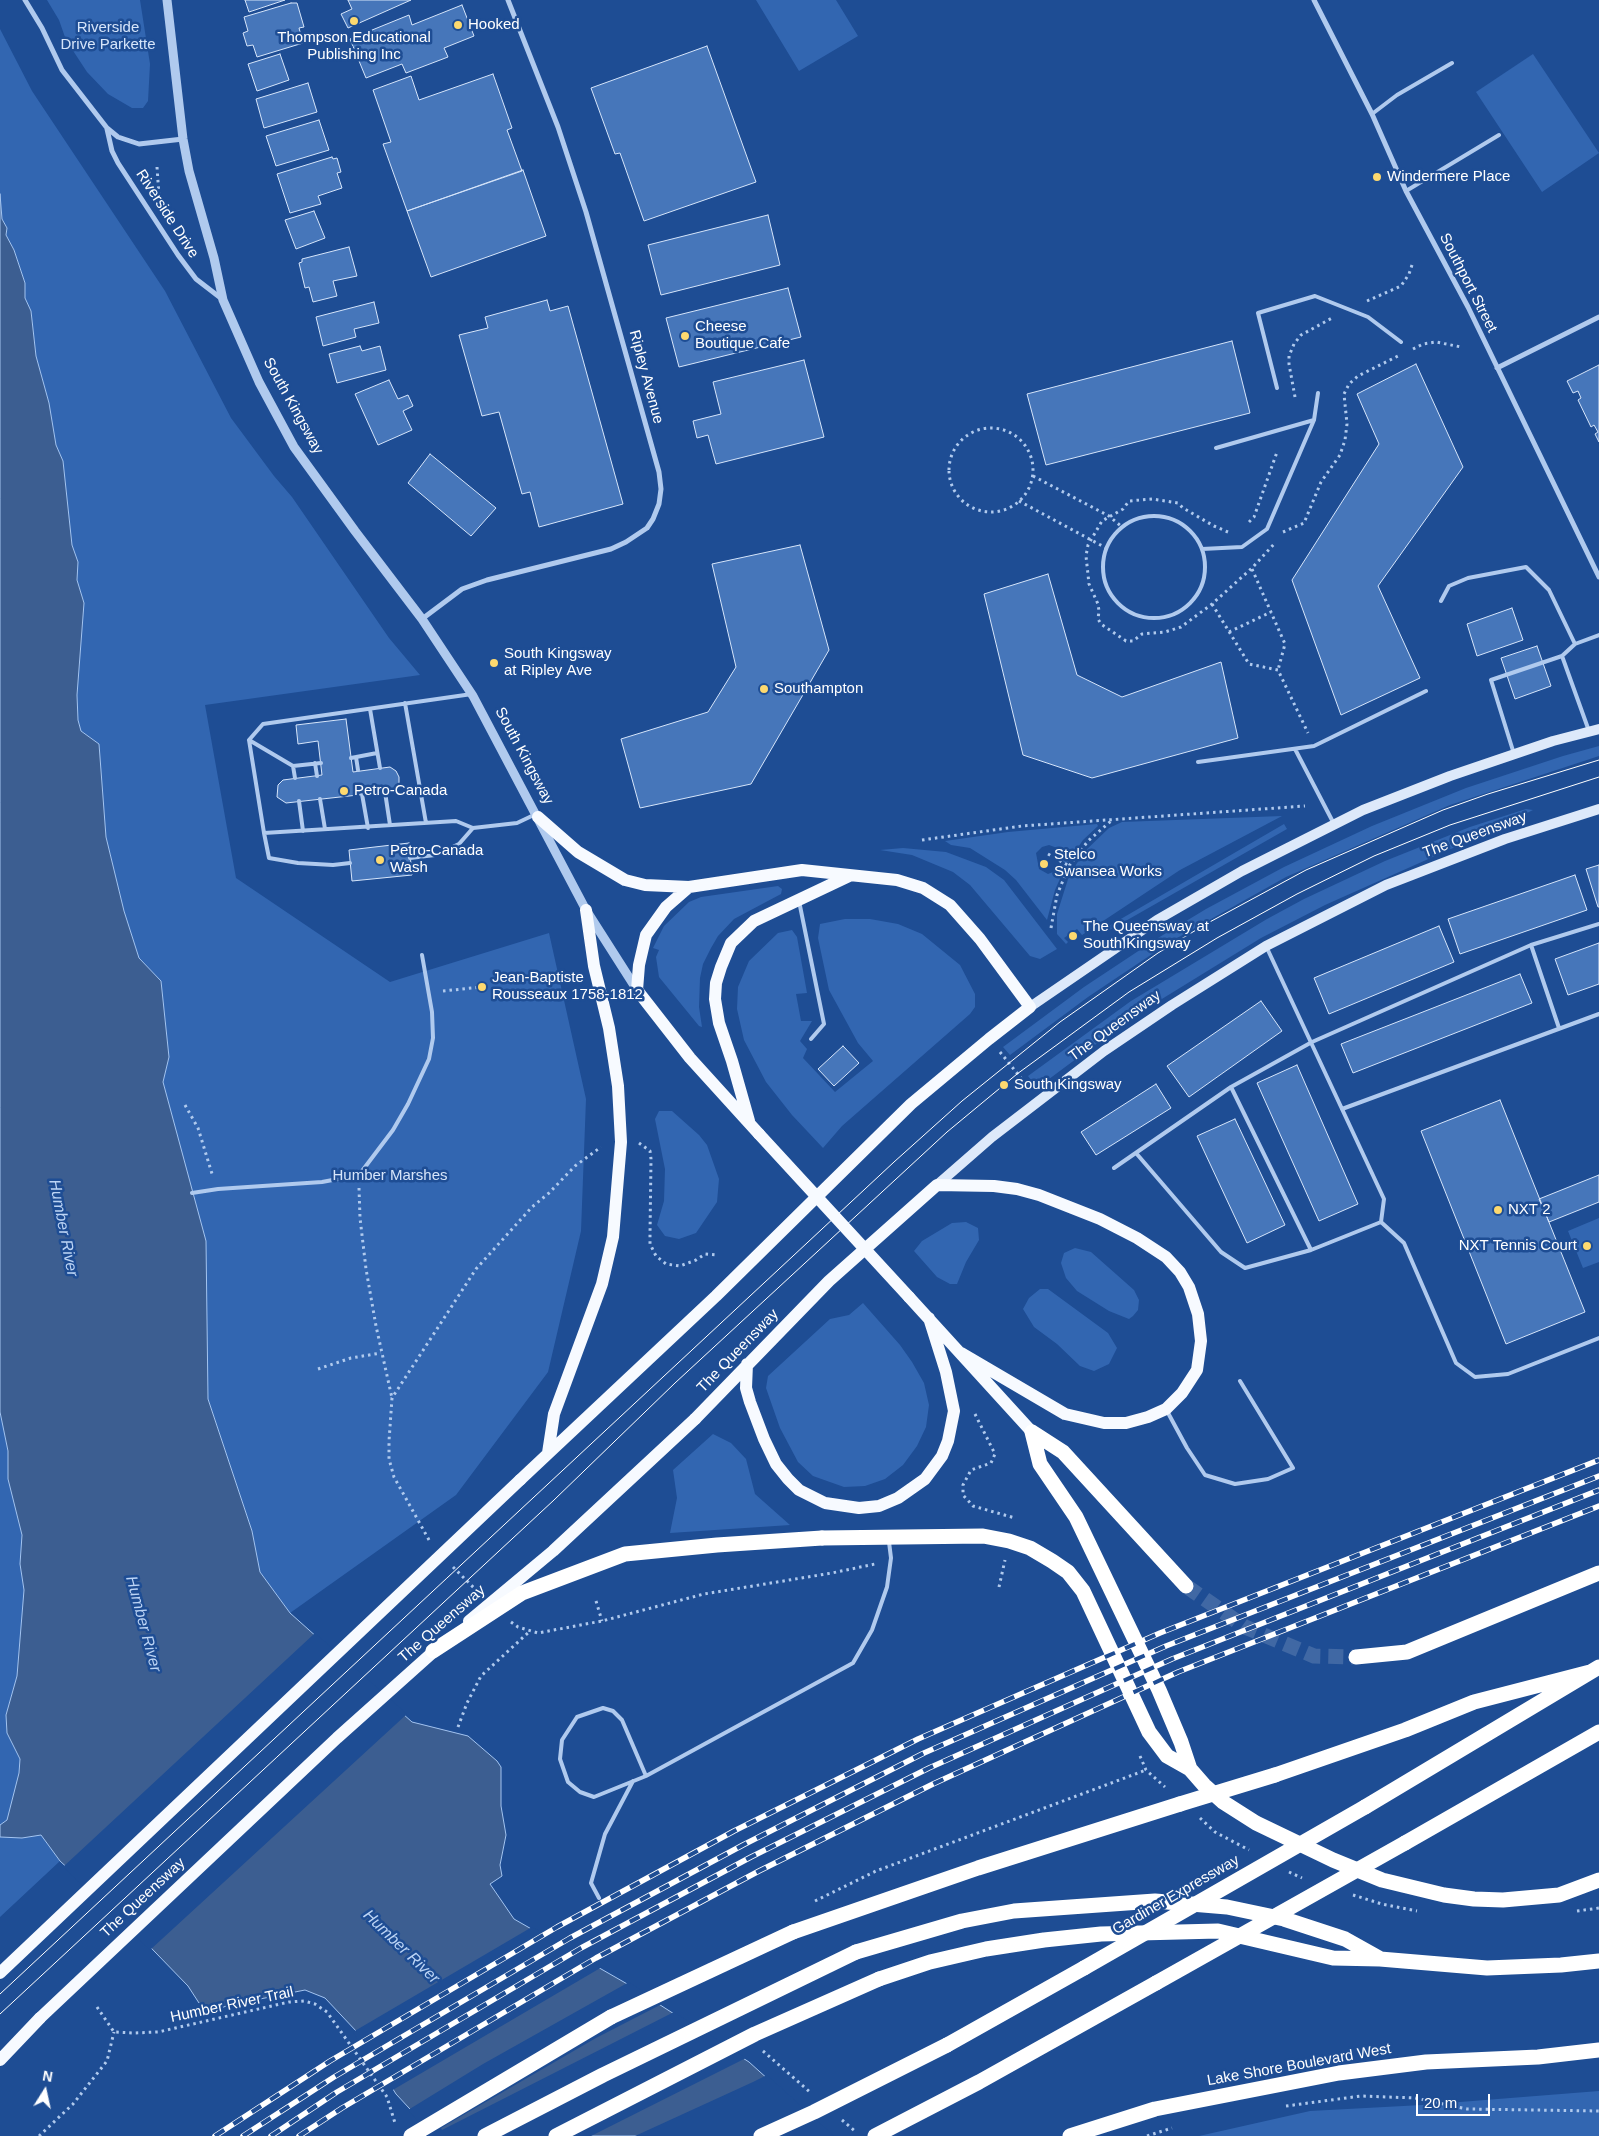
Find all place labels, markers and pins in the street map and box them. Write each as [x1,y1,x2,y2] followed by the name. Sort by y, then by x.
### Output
[348,15,360,27] marker: Thompson Educational Publishing Inc
[468,16,520,34] place label: Hooked
[452,19,464,31] marker: Hooked
[277,29,431,64] place label: Thompson Educational Publishing Inc
[1387,168,1510,186] place label: Windermere Place
[1371,171,1383,183] marker: Windermere Place
[695,318,790,353] place label: Cheese Boutique Cafe
[679,330,691,342] marker: Cheese Boutique Cafe
[504,645,612,680] place label: South Kingsway at Ripley Ave
[488,657,500,669] marker: South Kingsway at Ripley Ave
[774,680,863,698] place label: Southampton
[758,683,770,695] marker: Southampton
[354,782,447,800] place label: Petro-Canada
[338,785,350,797] marker: Petro-Canada
[390,842,483,877] place label: Petro-Canada Wash
[1054,846,1162,881] place label: Stelco Swansea Works
[374,854,386,866] marker: Petro-Canada Wash
[1038,858,1050,870] marker: Stelco Swansea Works
[1083,918,1209,953] place label: The Queensway at South Kingsway
[1067,930,1079,942] marker: The Queensway at South Kingsway
[492,969,643,1004] place label: Jean-Baptiste Rousseaux 1758-1812
[476,981,488,993] marker: Jean-Baptiste Rousseaux 1758-1812
[1014,1076,1122,1094] place label: South Kingsway
[998,1079,1010,1091] marker: South Kingsway
[1508,1201,1551,1219] place label: NXT 2
[1492,1204,1504,1216] marker: NXT 2
[1459,1237,1577,1255] place label: NXT Tennis Court
[1581,1240,1593,1252] marker: NXT Tennis Court

